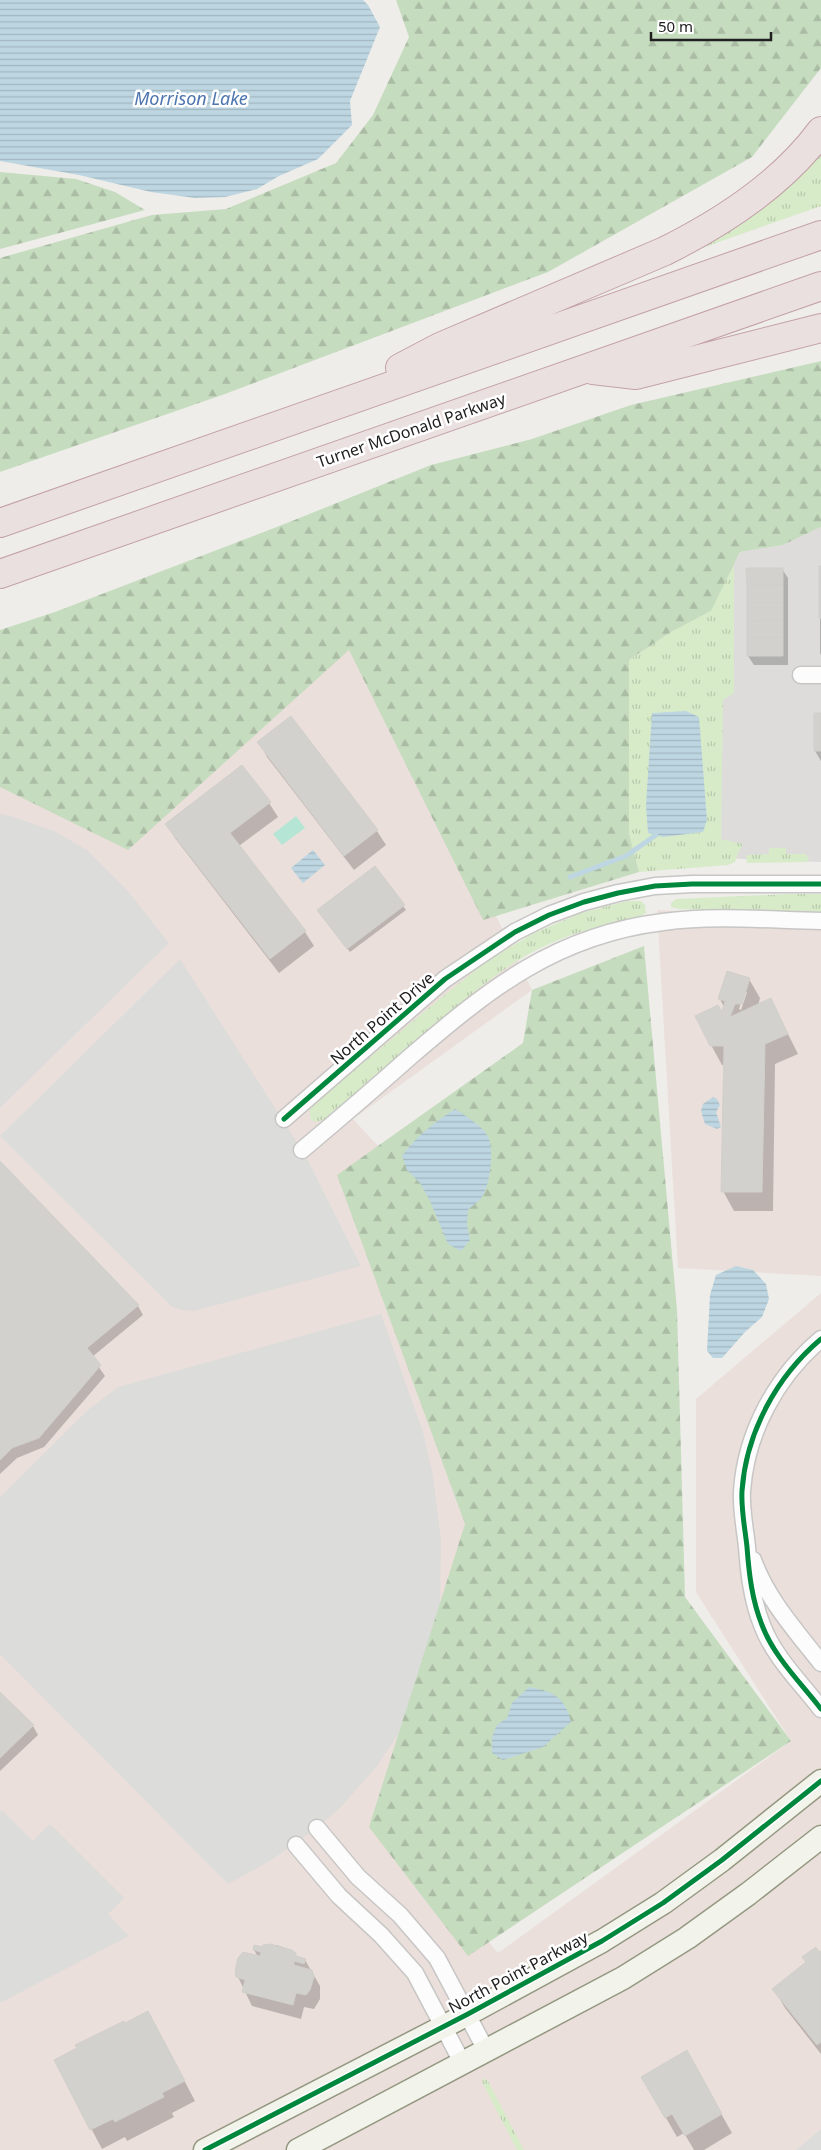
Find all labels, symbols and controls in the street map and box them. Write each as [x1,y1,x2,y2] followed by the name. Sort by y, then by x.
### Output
[651,10,771,42] scale bar
[658,16,693,36] text: 50 m
[134,86,248,110] water label: Morrison Lake
[314,387,509,473] street label: Turner McDonald Parkway
[325,967,439,1069] street label: North Point Drive
[444,1925,592,2018] street label: North Point Parkway

